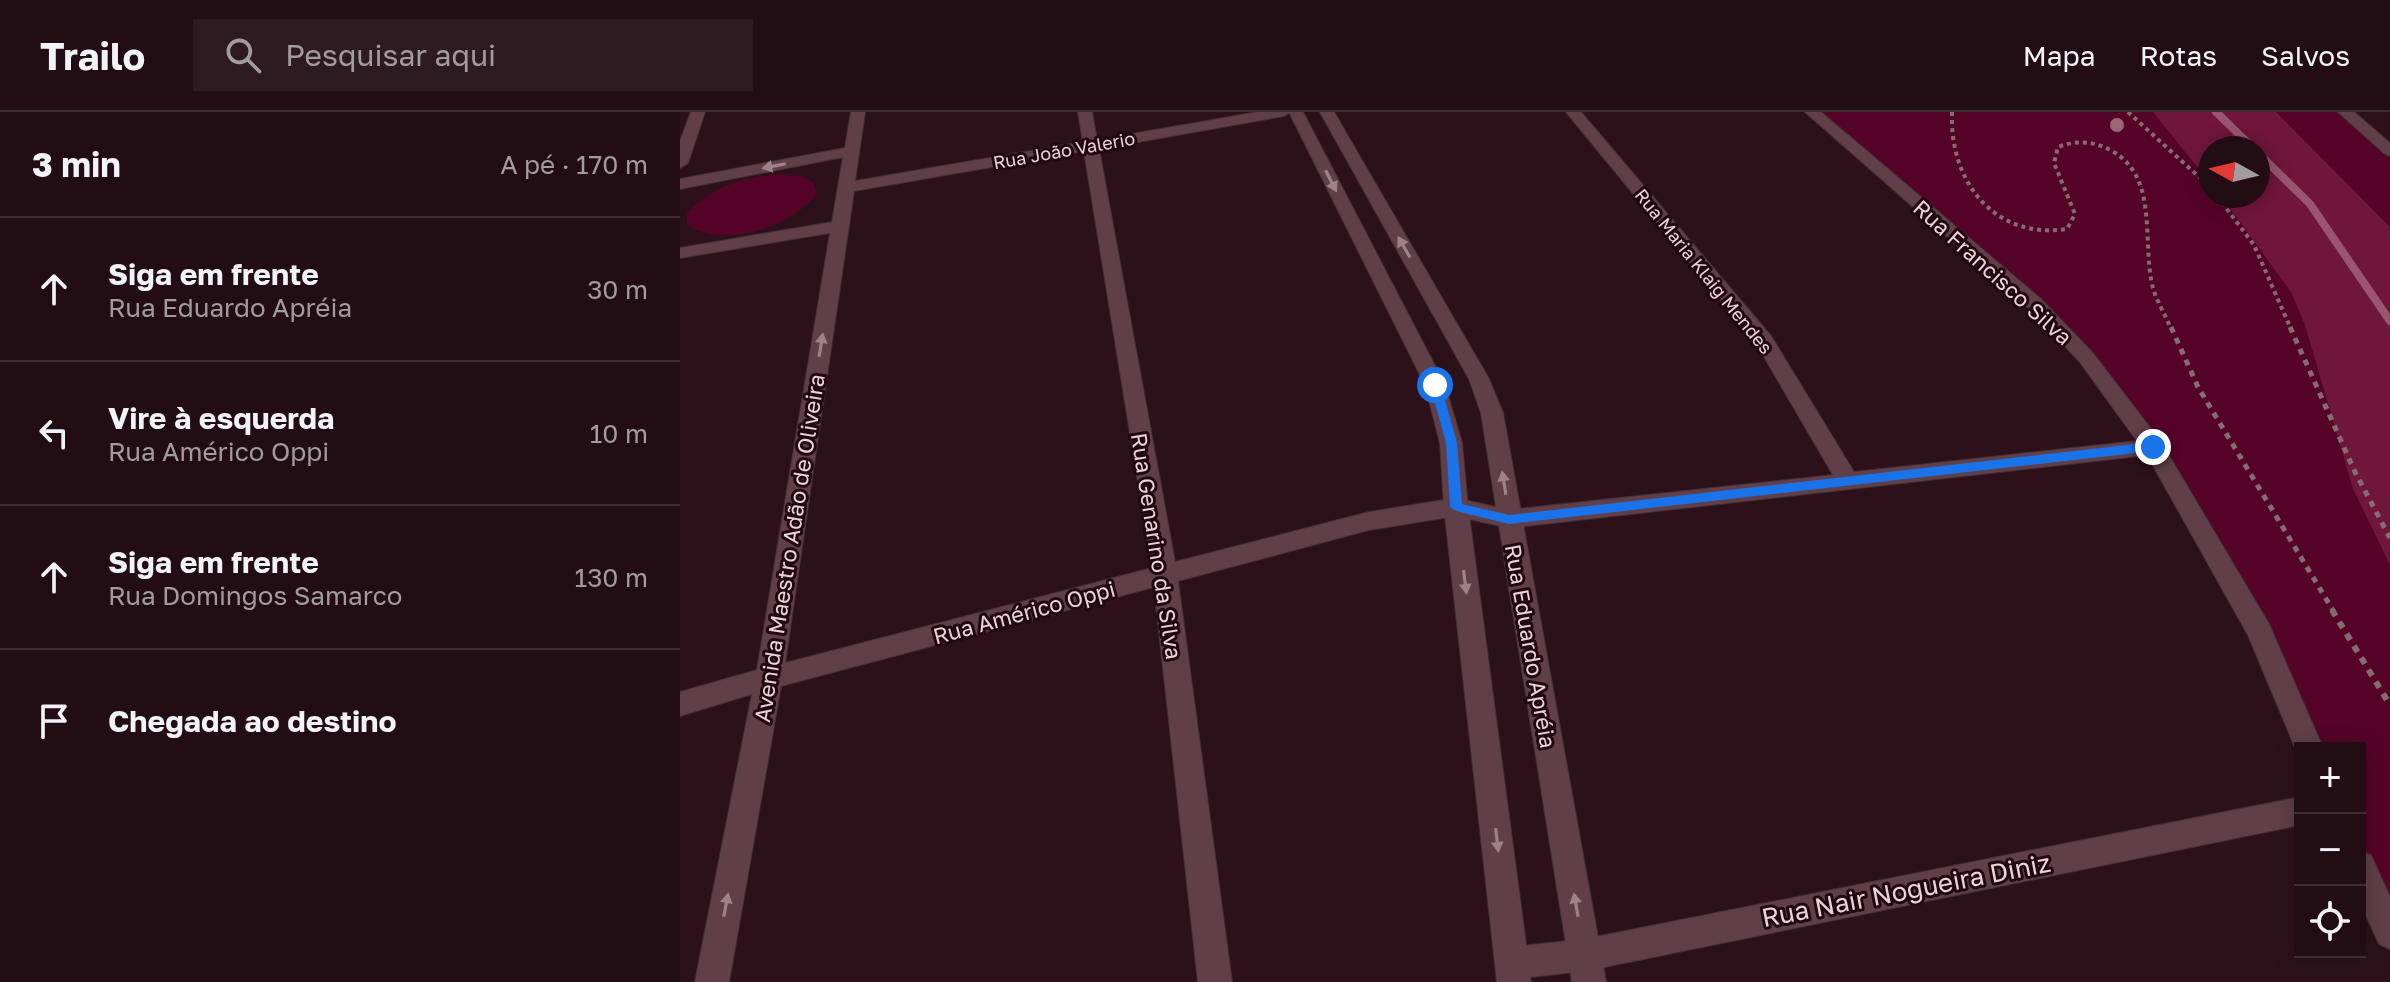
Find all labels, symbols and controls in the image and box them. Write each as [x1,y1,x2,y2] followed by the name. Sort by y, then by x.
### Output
[193,19,753,91] search box
[40,33,145,78] text: Trailo
[221,33,265,77] icon: search
[285,37,496,73] text: Pesquisar aqui
[2023,39,2096,72] text: Mapa
[2140,39,2217,72] text: Rotas
[2261,39,2350,72] text: Salvos
[991,127,1137,173] street label: Rua João Valerio
[2198,136,2270,208] north arrow
[32,144,121,184] text: 3 min
[500,149,648,180] text: A pé · 170 m
[761,160,786,173] one-way arrow
[1325,170,1338,193] one-way arrow
[1631,184,1777,358] street label: Rua Maria Klaig Mendes
[1908,194,2078,350] street label: Rua Francisco Silva
[1397,235,1411,258] one-way arrow
[108,256,319,292] text: Siga em frente
[32,267,76,311] icon: ahead
[587,274,648,305] text: 30 m
[108,292,352,323] text: Rua Eduardo Apréia
[815,333,828,358] one-way arrow
[1417,367,1453,403] route start
[748,372,830,724] street label: Avenida Maestro Adão de Oliveira
[108,400,334,436] text: Vire à esquerda
[32,411,76,455] icon: left
[590,418,648,449] text: 10 m
[2135,429,2171,465] route end
[1126,431,1188,661] street label: Rua Genarino da Silva
[108,436,329,467] text: Rua Américo Oppi
[1497,470,1509,495] one-way arrow
[1500,542,1562,750] street label: Rua Eduardo Apréia
[108,544,319,580] text: Siga em frente
[32,555,76,599] icon: ahead
[575,562,648,593] text: 130 m
[1459,570,1472,595] one-way arrow
[930,575,1118,649] street label: Rua Américo Oppi
[108,580,402,611] text: Rua Domingos Samarco
[32,699,76,743] icon: arrive
[108,703,396,739] text: Chegada ao destino
[2294,742,2366,958] map controls
[2294,742,2366,814] button: +
[2294,814,2366,886] button: −
[1490,828,1503,853] one-way arrow
[1759,847,2053,933] street label: Rua Nair Nogueira Diniz
[2294,886,2366,958] button: locate
[1570,892,1582,917] one-way arrow
[720,893,733,918] one-way arrow

